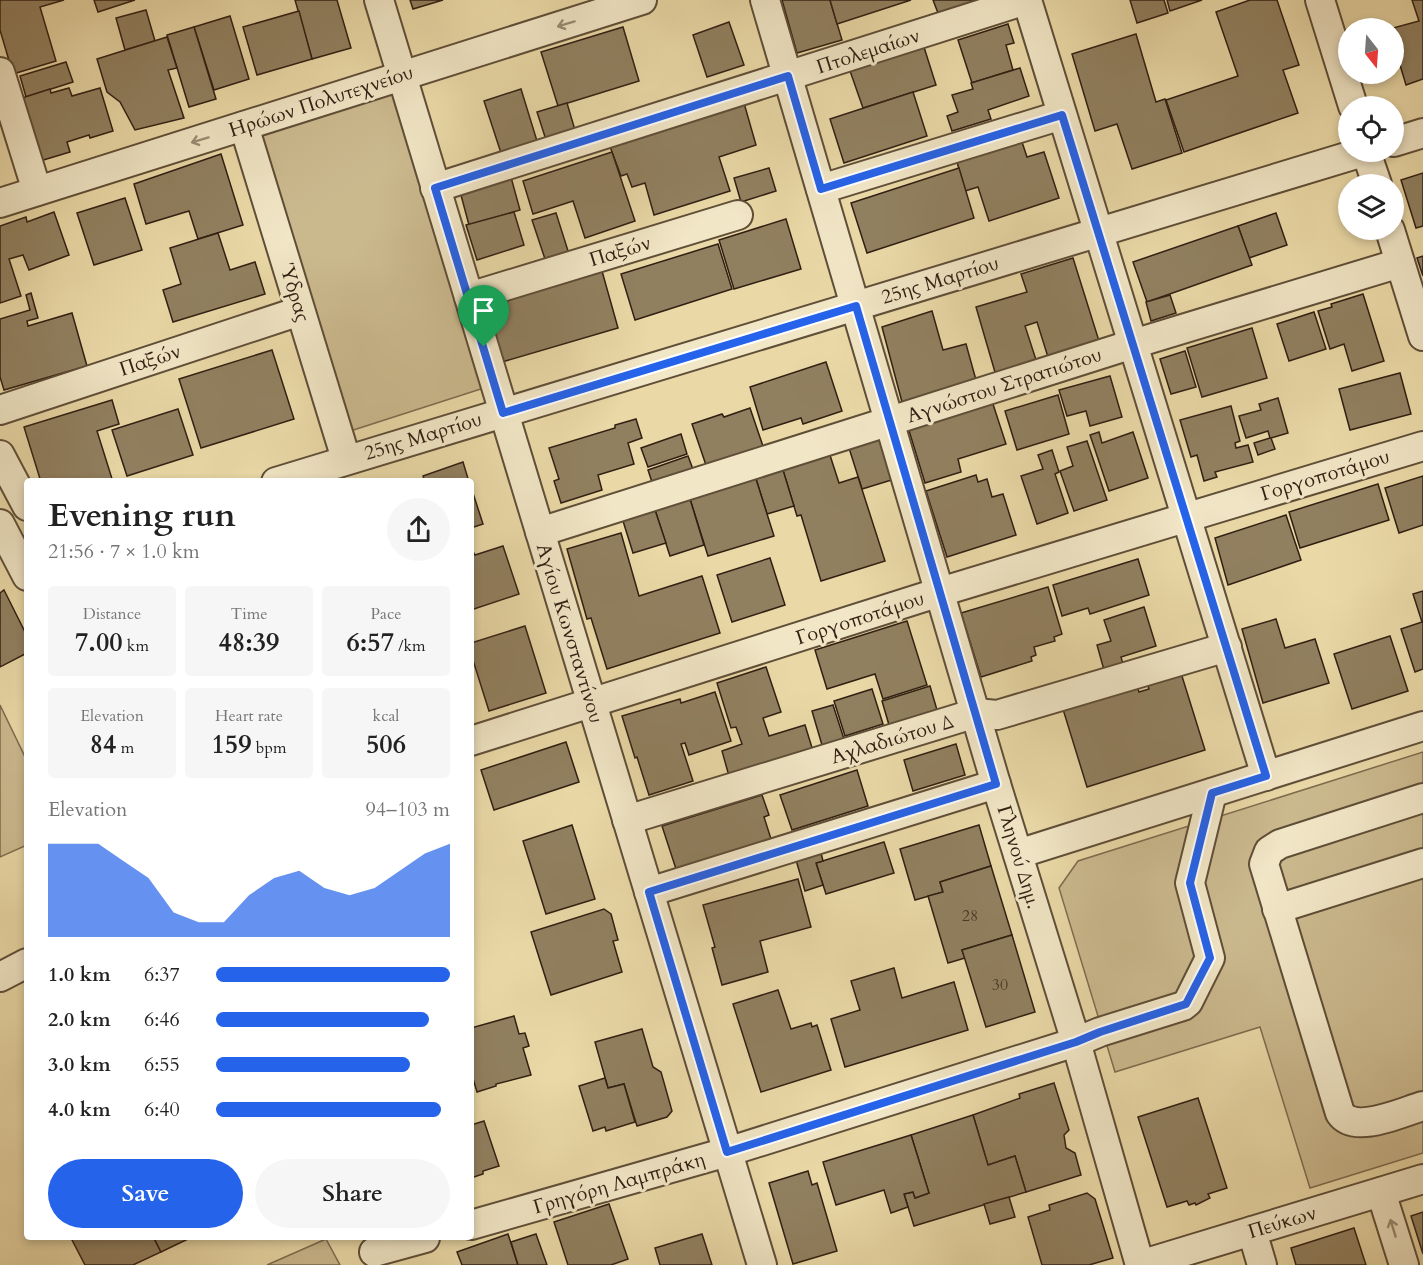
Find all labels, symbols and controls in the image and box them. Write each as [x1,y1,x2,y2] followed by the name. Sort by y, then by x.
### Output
[1338,18,1404,84] north arrow
[1338,18,1404,240] map controls
[557,19,576,30] one-way arrow
[813,22,923,80] street label: Πτολεμαίων
[225,58,417,144] street label: Ηρώων Πολυτεχνείου
[1338,96,1404,162] button: locate
[191,135,210,146] one-way arrow
[1338,174,1404,240] button: layers
[586,229,654,273] street label: Παξών
[878,249,1002,311] street label: 25ης Μαρτίου
[273,260,317,326] street label: Ύδρας
[458,285,509,347] pin
[467,294,500,327] icon: arrive
[116,337,184,383] street label: Παξών
[903,341,1105,429] street label: Αγνώστου Στρατιώτου
[361,405,485,467] street label: 25ης Μαρτίου
[1257,443,1393,507] street label: Γοργοποτάμου
[48,493,236,538] text: Evening run
[387,498,450,561] button: share
[48,538,200,565] text: 21:56 · 7 × 1.0 km
[530,540,610,726] street label: Αγίου Κωνσταντίνου
[792,585,928,651] street label: Γοργοποτάμου
[83,603,141,625] text: Distance
[230,603,268,625] text: Time
[371,603,401,625] text: Pace
[75,625,123,660] text: 7.00
[219,625,279,660] text: 48:39
[346,625,394,660] text: 6:57
[123,635,149,657] text: km
[394,635,426,657] text: /km
[80,705,144,727] text: Elevation
[215,705,283,727] text: Heart rate
[373,705,399,727] text: kcal
[827,707,957,770] street label: Αχλαδιώτου Δ
[90,727,116,762] text: 84
[212,727,252,762] text: 159
[366,727,406,762] text: 506
[116,737,134,759] text: m
[252,737,286,759] text: bpm
[48,796,127,823] text: Elevation
[365,796,450,823] text: 94–103 m
[990,802,1048,912] street label: Γληνού Δημ.
[962,905,978,927] house number: 28
[48,961,111,988] text: 1.0 km
[144,961,180,988] text: 6:37
[992,974,1008,996] house number: 30
[48,1006,111,1033] text: 2.0 km
[144,1006,180,1033] text: 6:46
[48,1051,111,1078] text: 3.0 km
[144,1051,180,1078] text: 6:55
[48,1096,111,1123] text: 4.0 km
[144,1096,180,1123] text: 6:40
[530,1146,708,1220] street label: Γρηγόρη Λαμπράκη
[48,1159,243,1228] button: Save
[255,1159,450,1228] button: Share
[1245,1199,1319,1245] street label: Πεύκων
[1387,1219,1398,1238] one-way arrow

